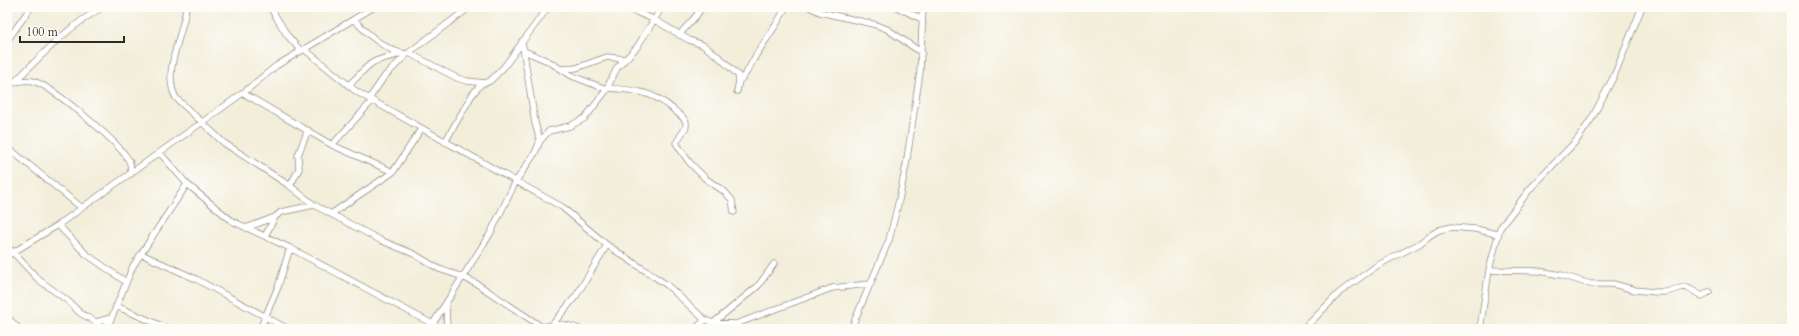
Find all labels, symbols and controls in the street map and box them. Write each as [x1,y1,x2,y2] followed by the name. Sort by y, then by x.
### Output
[20,18,124,44] scale bar
[26,24,59,40] text: 100 m

